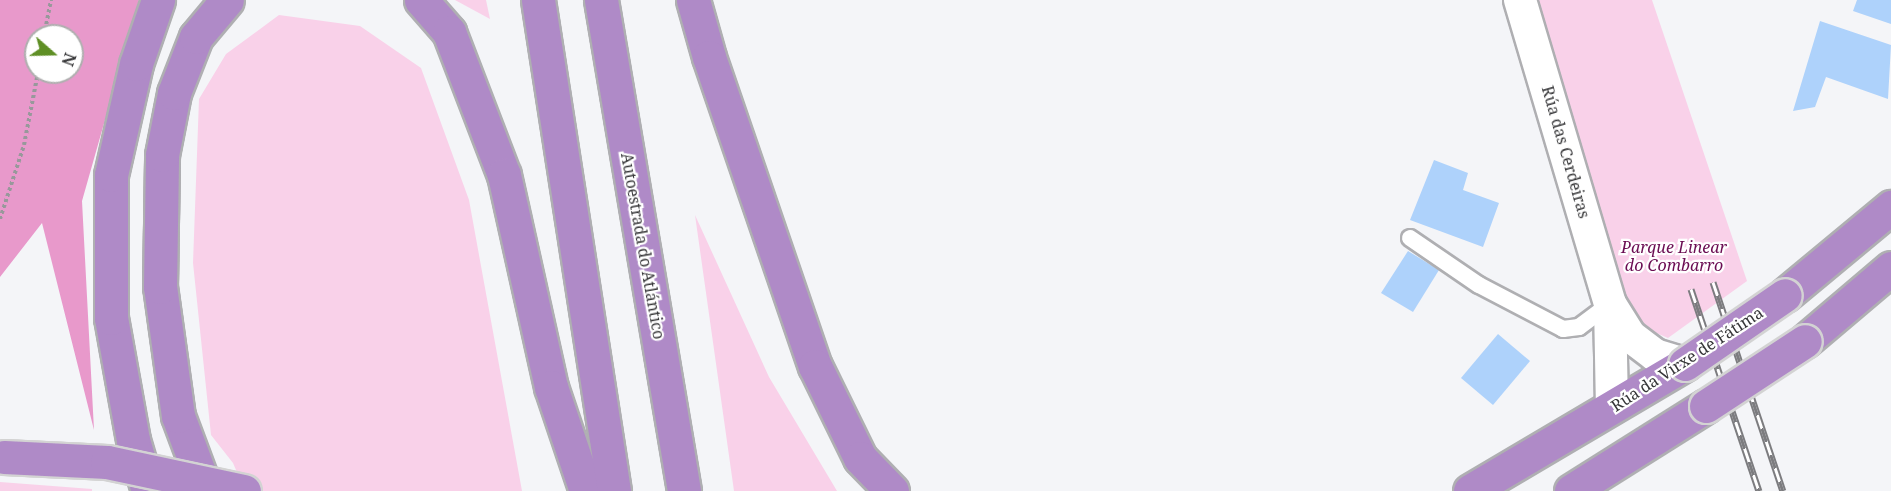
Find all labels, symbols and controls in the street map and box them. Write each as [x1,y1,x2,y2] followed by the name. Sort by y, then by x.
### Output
[24,24,84,84] north arrow
[57,50,82,69] text: N
[1538,84,1594,220] street label: Rúa das Cerdeiras
[617,151,669,341] street label: Autoestrada do Atlántico
[1621,237,1727,275] park label: Parque Linear do Combarro
[1607,303,1767,415] street label: Rúa da Virxe de Fátima

